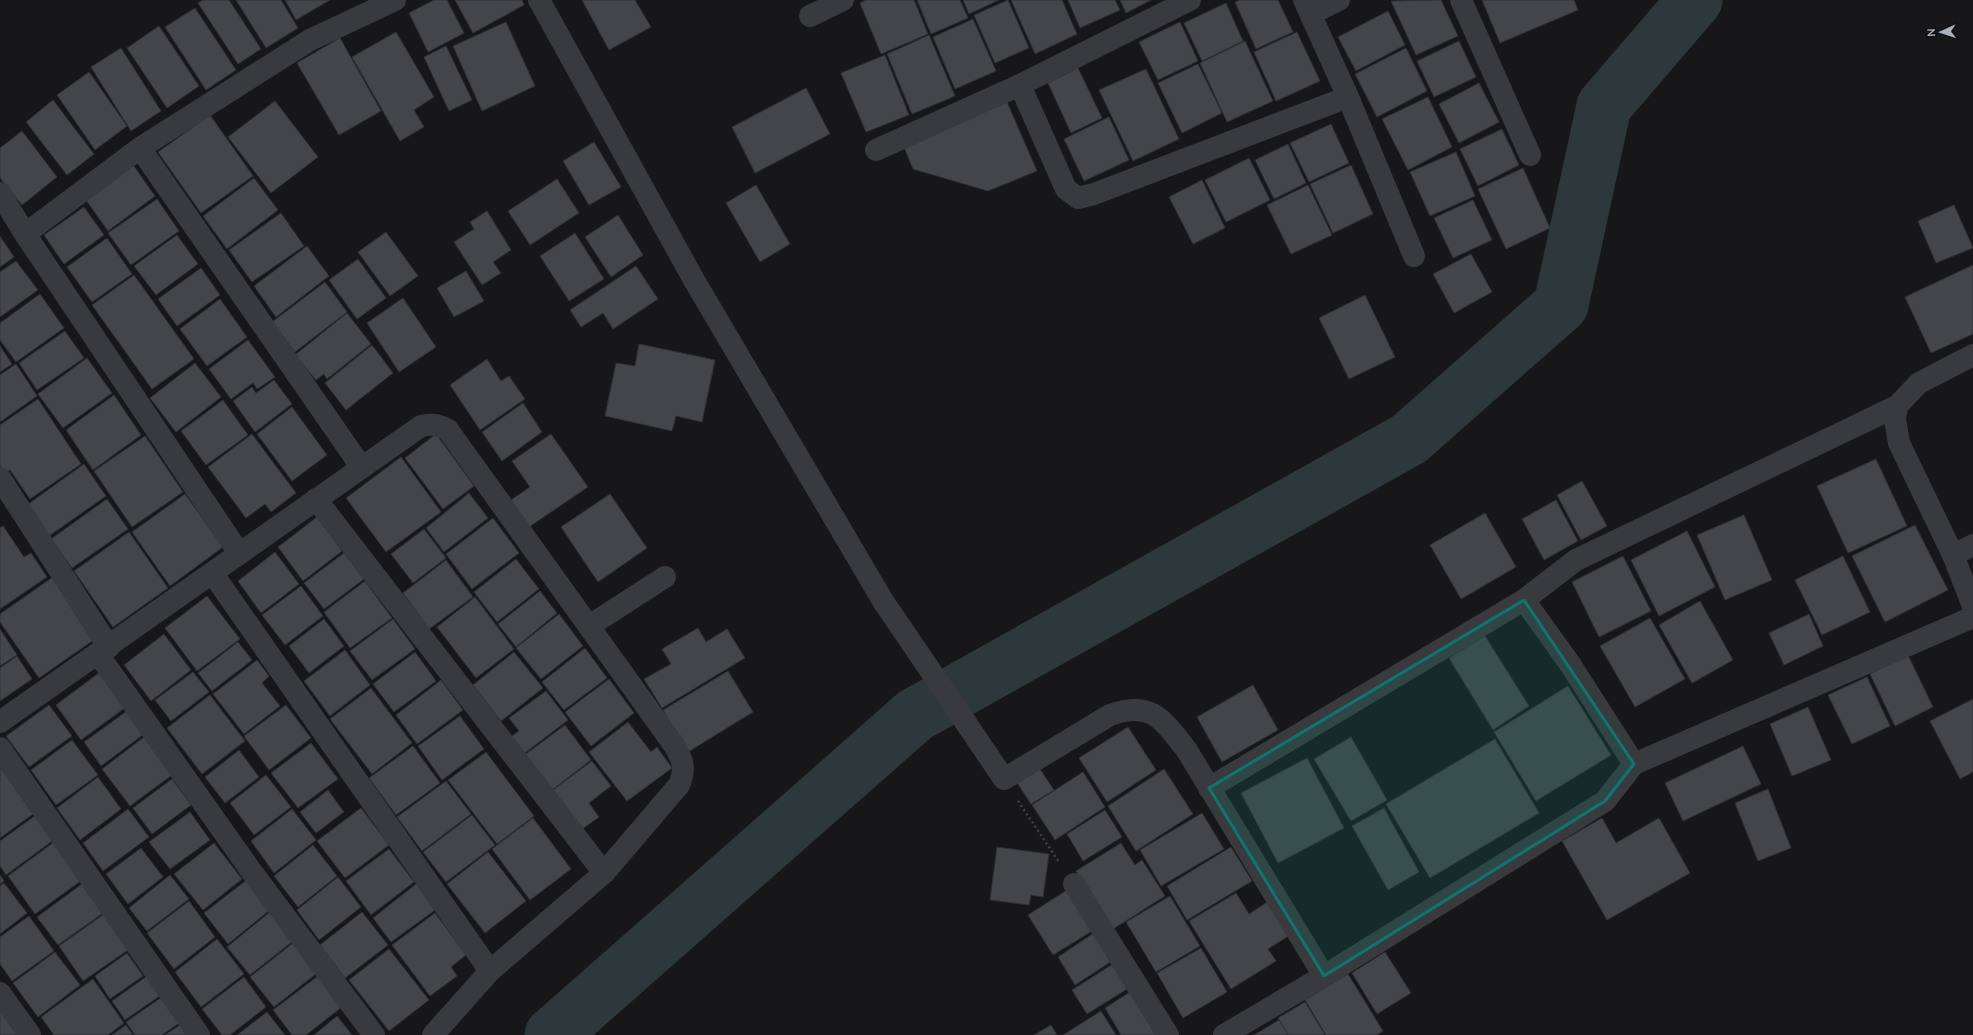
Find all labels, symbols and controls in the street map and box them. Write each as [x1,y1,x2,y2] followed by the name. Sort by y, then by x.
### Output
[1921,12,1961,52] north arrow
[1924,28,1939,37] text: N

